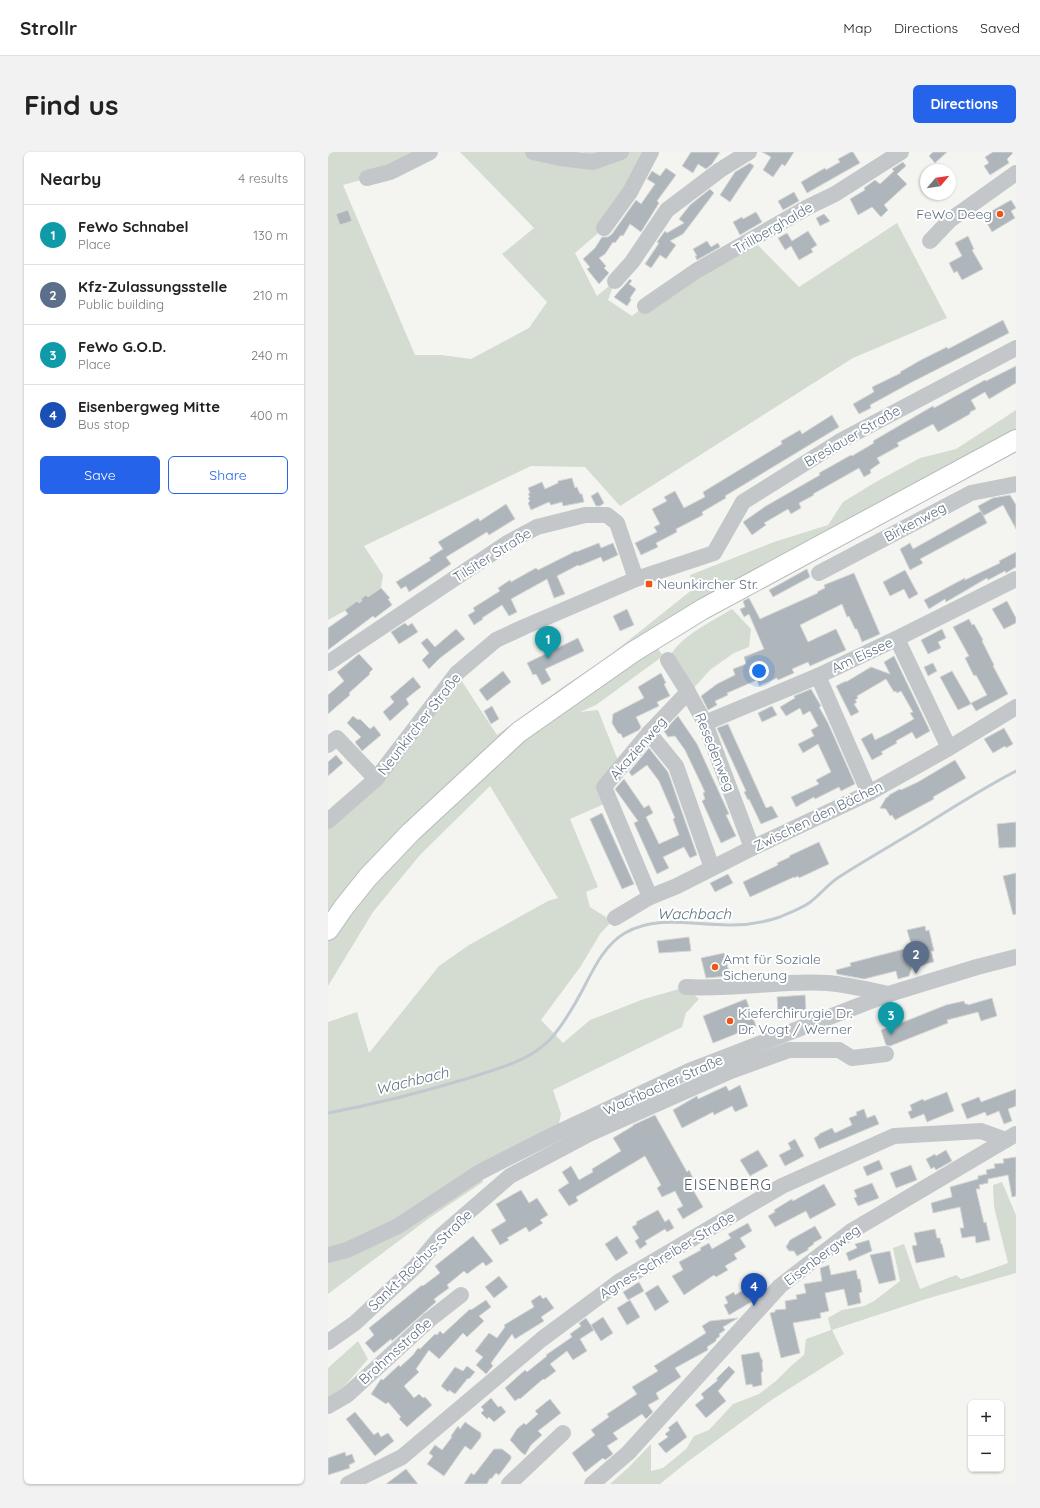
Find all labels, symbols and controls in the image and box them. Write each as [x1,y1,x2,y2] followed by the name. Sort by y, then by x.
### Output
[20,16,77,40] text: Strollr
[843,19,872,37] text: Map
[894,19,958,37] text: Directions
[980,19,1020,37] text: Saved
[913,85,1016,123] button: Directions
[24,87,118,122] text: Find us
[920,164,956,200] north arrow
[40,168,101,189] text: Nearby
[238,170,288,186] text: 4 results
[730,198,816,258] street label: Trillberghalde
[916,205,992,223] place label: FeWo Deeg
[995,209,1005,219] marker: FeWo Deeg
[78,217,189,236] text: FeWo Schnabel
[50,227,56,243] text: 1
[253,227,288,243] text: 130 m
[78,236,111,252] text: Place
[78,277,227,296] text: Kfz-Zulassungsstelle
[49,287,57,303] text: 2
[253,287,288,303] text: 210 m
[78,296,164,312] text: Public building
[78,337,166,356] text: FeWo G.O.D.
[50,347,56,363] text: 3
[251,347,288,363] text: 240 m
[78,356,111,372] text: Place
[78,397,220,416] text: Eisenbergweg Mitte
[801,401,903,471] street label: Breslauer Straße
[49,407,57,423] text: 4
[250,407,288,423] text: 400 m
[78,416,130,432] text: Bus stop
[40,456,160,494] button: Save
[168,456,288,494] button: Share
[881,498,949,546] street label: Birkenweg
[450,524,534,586] street label: Tilsiter Straße
[657,575,758,593] place label: Neunkircher Str.
[644,579,654,589] marker: Neunkircher Str.
[535,626,561,659] pin: 1
[828,633,896,677] street label: Am Eissee
[749,661,769,681] your location
[373,669,465,779] street label: Neunkircher Straße
[691,710,739,794] street label: Resedenweg
[606,713,670,783] street label: Akazienweg
[751,777,885,855] street label: Zwischen den Bächen
[657,904,732,923] water label: Wachbach
[903,941,929,974] pin: 2
[723,950,821,984] place label: Amt für Soziale Sicherung
[710,962,720,972] marker: Amt für Soziale Sicherung
[878,1002,904,1035] pin: 3
[738,1004,853,1038] place label: Kieferchirurgie Dr. Dr. Vogt / Werner
[725,1016,735,1026] marker: Kieferchirurgie Dr. Dr. Vogt / Werner
[600,1050,726,1119] street label: Wachbacher Straße
[374,1062,451,1099] water label: Wachbach
[684,1175,772,1194] district label: EISENBERG
[364,1206,476,1314] street label: Sankt-Rochus-Straße
[596,1207,738,1303] street label: Agnes-Schreiber-Straße
[780,1220,864,1290] street label: Eisenbergweg
[741,1273,767,1306] pin: 4
[355,1314,435,1388] street label: Brahmsstraße
[968,1400,1004,1472] map controls
[968,1400,1004,1436] button: +
[968,1436,1004,1472] button: −

